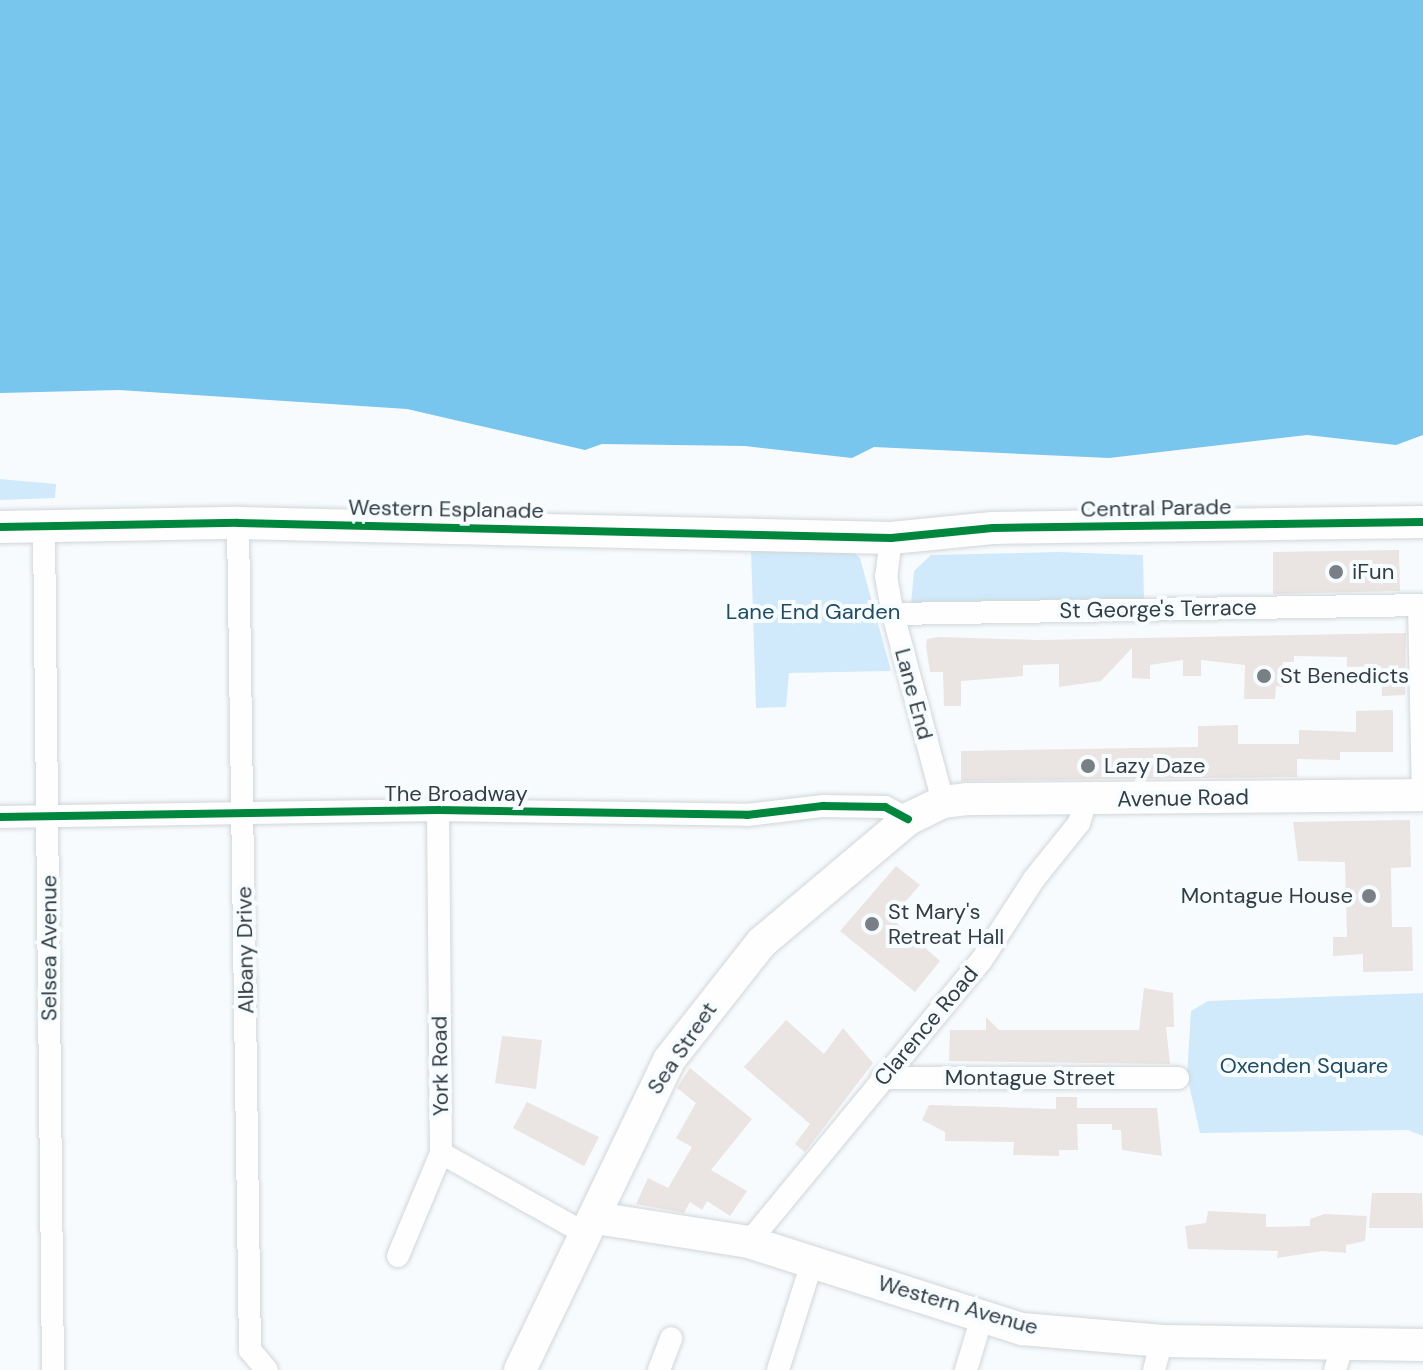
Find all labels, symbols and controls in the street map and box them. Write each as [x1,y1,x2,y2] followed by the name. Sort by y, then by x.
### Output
[1080,493,1232,523] street label: Central Parade
[348,494,544,524] street label: Western Esplanade
[1352,559,1394,585] place label: iFun
[1327,563,1345,581] marker: iFun
[1059,594,1257,624] street label: St George's Terrace
[726,599,900,625] park label: Lane End Garden
[889,645,939,743] street label: Lane End
[1280,663,1409,689] place label: St Benedicts
[1255,667,1273,685] marker: St Benedicts
[1104,753,1205,779] place label: Lazy Daze
[1079,757,1097,775] marker: Lazy Daze
[384,781,528,807] street label: The Broadway
[1117,784,1249,812] street label: Avenue Road
[36,875,62,1021] street label: Selsea Avenue
[1181,883,1353,909] place label: Montague House
[231,886,259,1014] street label: Albany Drive
[1360,887,1378,905] marker: Montague House
[888,898,1004,950] place label: St Mary's Retreat Hall
[863,915,881,933] marker: St Mary's Retreat Hall
[868,961,984,1091] street label: Clarence Road
[642,997,722,1099] street label: Sea Street
[426,1016,454,1116] street label: York Road
[1220,1053,1388,1079] park label: Oxenden Square
[945,1065,1115,1091] street label: Montague Street
[875,1270,1041,1340] street label: Western Avenue

